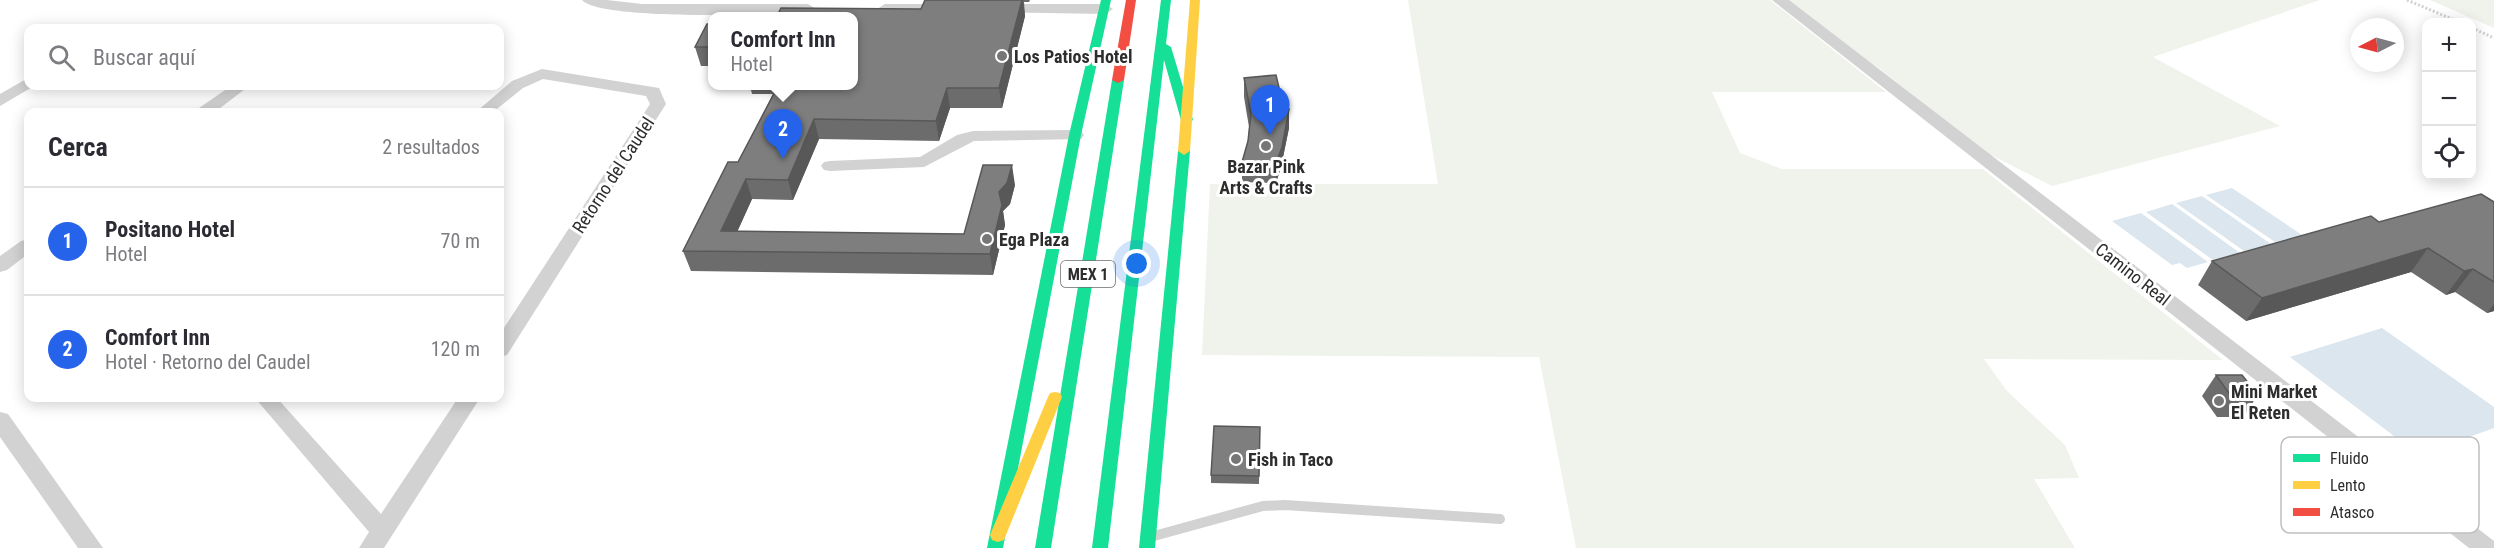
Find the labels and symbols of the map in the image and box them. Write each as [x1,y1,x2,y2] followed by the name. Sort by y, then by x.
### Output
[2350,18,2404,72] north arrow
[1014,46,1133,67] place label: Los Patios Hotel
[995,49,1009,63] marker: Los Patios Hotel
[1250,86,1290,135] pin: 1
[764,110,802,159] pin: 2
[568,113,658,237] street label: Retorno del Caudel
[1259,139,1273,153] marker: Bazar Pink Arts & Crafts
[1219,156,1313,198] place label: Bazar Pink Arts & Crafts
[999,229,1069,250] place label: Ega Plaza
[980,232,994,246] marker: Ega Plaza
[2091,238,2175,310] street label: Camino Real
[1122,249,1151,278] your location
[1061,261,1115,287] road number: MEX 1
[2231,381,2318,423] place label: Mini Market El Reten
[2212,394,2226,408] marker: Mini Market El Reten
[2281,437,2479,533] legend
[1248,449,1333,470] place label: Fish in Taco
[2330,449,2369,468] text: Fluido
[1229,452,1243,466] marker: Fish in Taco
[2330,476,2365,495] text: Lento
[2330,503,2374,522] text: Atasco

